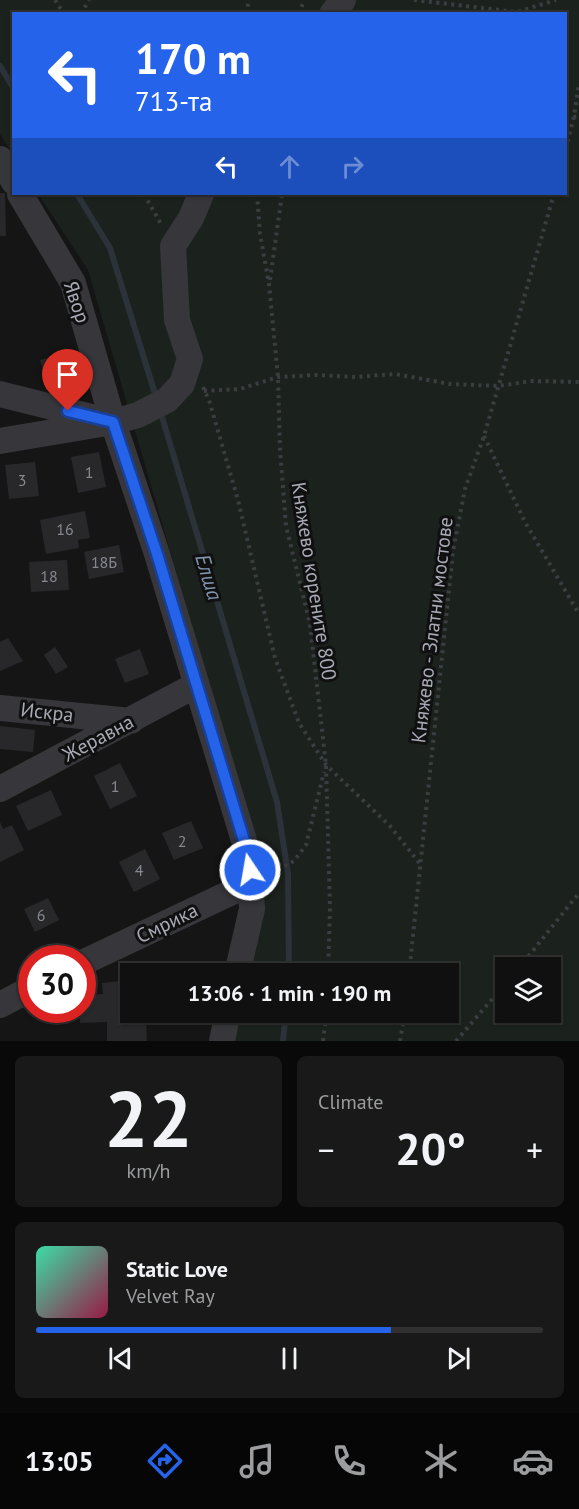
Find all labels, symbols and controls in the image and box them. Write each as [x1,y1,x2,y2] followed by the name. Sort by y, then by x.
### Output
[135,31,251,86] text: 170 m
[36,36,114,114] icon: left
[135,84,212,118] text: 713-та
[210,150,243,183] icon: left
[273,150,306,183] icon: ahead
[336,150,369,183] icon: right
[58,277,96,327] street label: Явор
[42,349,93,411] pin
[51,358,84,391] icon: arrive
[85,462,93,482] house number: 1
[18,470,26,490] house number: 3
[285,480,343,682] street label: Княжево корените 800
[405,515,459,745] street label: Княжево - Златни мостове
[56,519,74,539] house number: 16
[189,551,229,604] water label: Елша
[91,552,117,572] house number: 18Б
[40,566,58,586] house number: 18
[19,696,75,728] street label: Искра
[57,708,138,768] street label: Жеравна
[111,776,119,796] house number: 1
[178,831,186,851] house number: 2
[218,838,282,902] position arrow
[135,860,144,880] house number: 4
[132,897,202,949] street label: Смрика
[37,905,45,925] house number: 6
[18,945,96,1023] speed limit sign: 30
[495,957,561,1023] map controls
[495,957,561,1023] button: layers
[188,979,391,1007] text: 13:06 · 1 min · 190 m
[104,1068,193,1169] text: 22
[318,1089,384,1115] text: Climate
[395,1119,466,1177] text: 20°
[318,1128,335,1171] text: −
[526,1128,543,1171] text: +
[127,1158,170,1184] text: km/h
[126,1255,228,1283] text: Static Love
[126,1283,215,1309] text: Velvet Ray
[104,1342,137,1375] icon: previous
[273,1342,306,1375] icon: pause
[442,1342,475,1375] icon: next
[144,1440,186,1482] icon: directions
[236,1440,278,1482] icon: music
[328,1440,370,1482] icon: phone
[420,1440,462,1482] icon: climate
[512,1440,554,1482] icon: car
[25,1444,94,1478] text: 13:05

